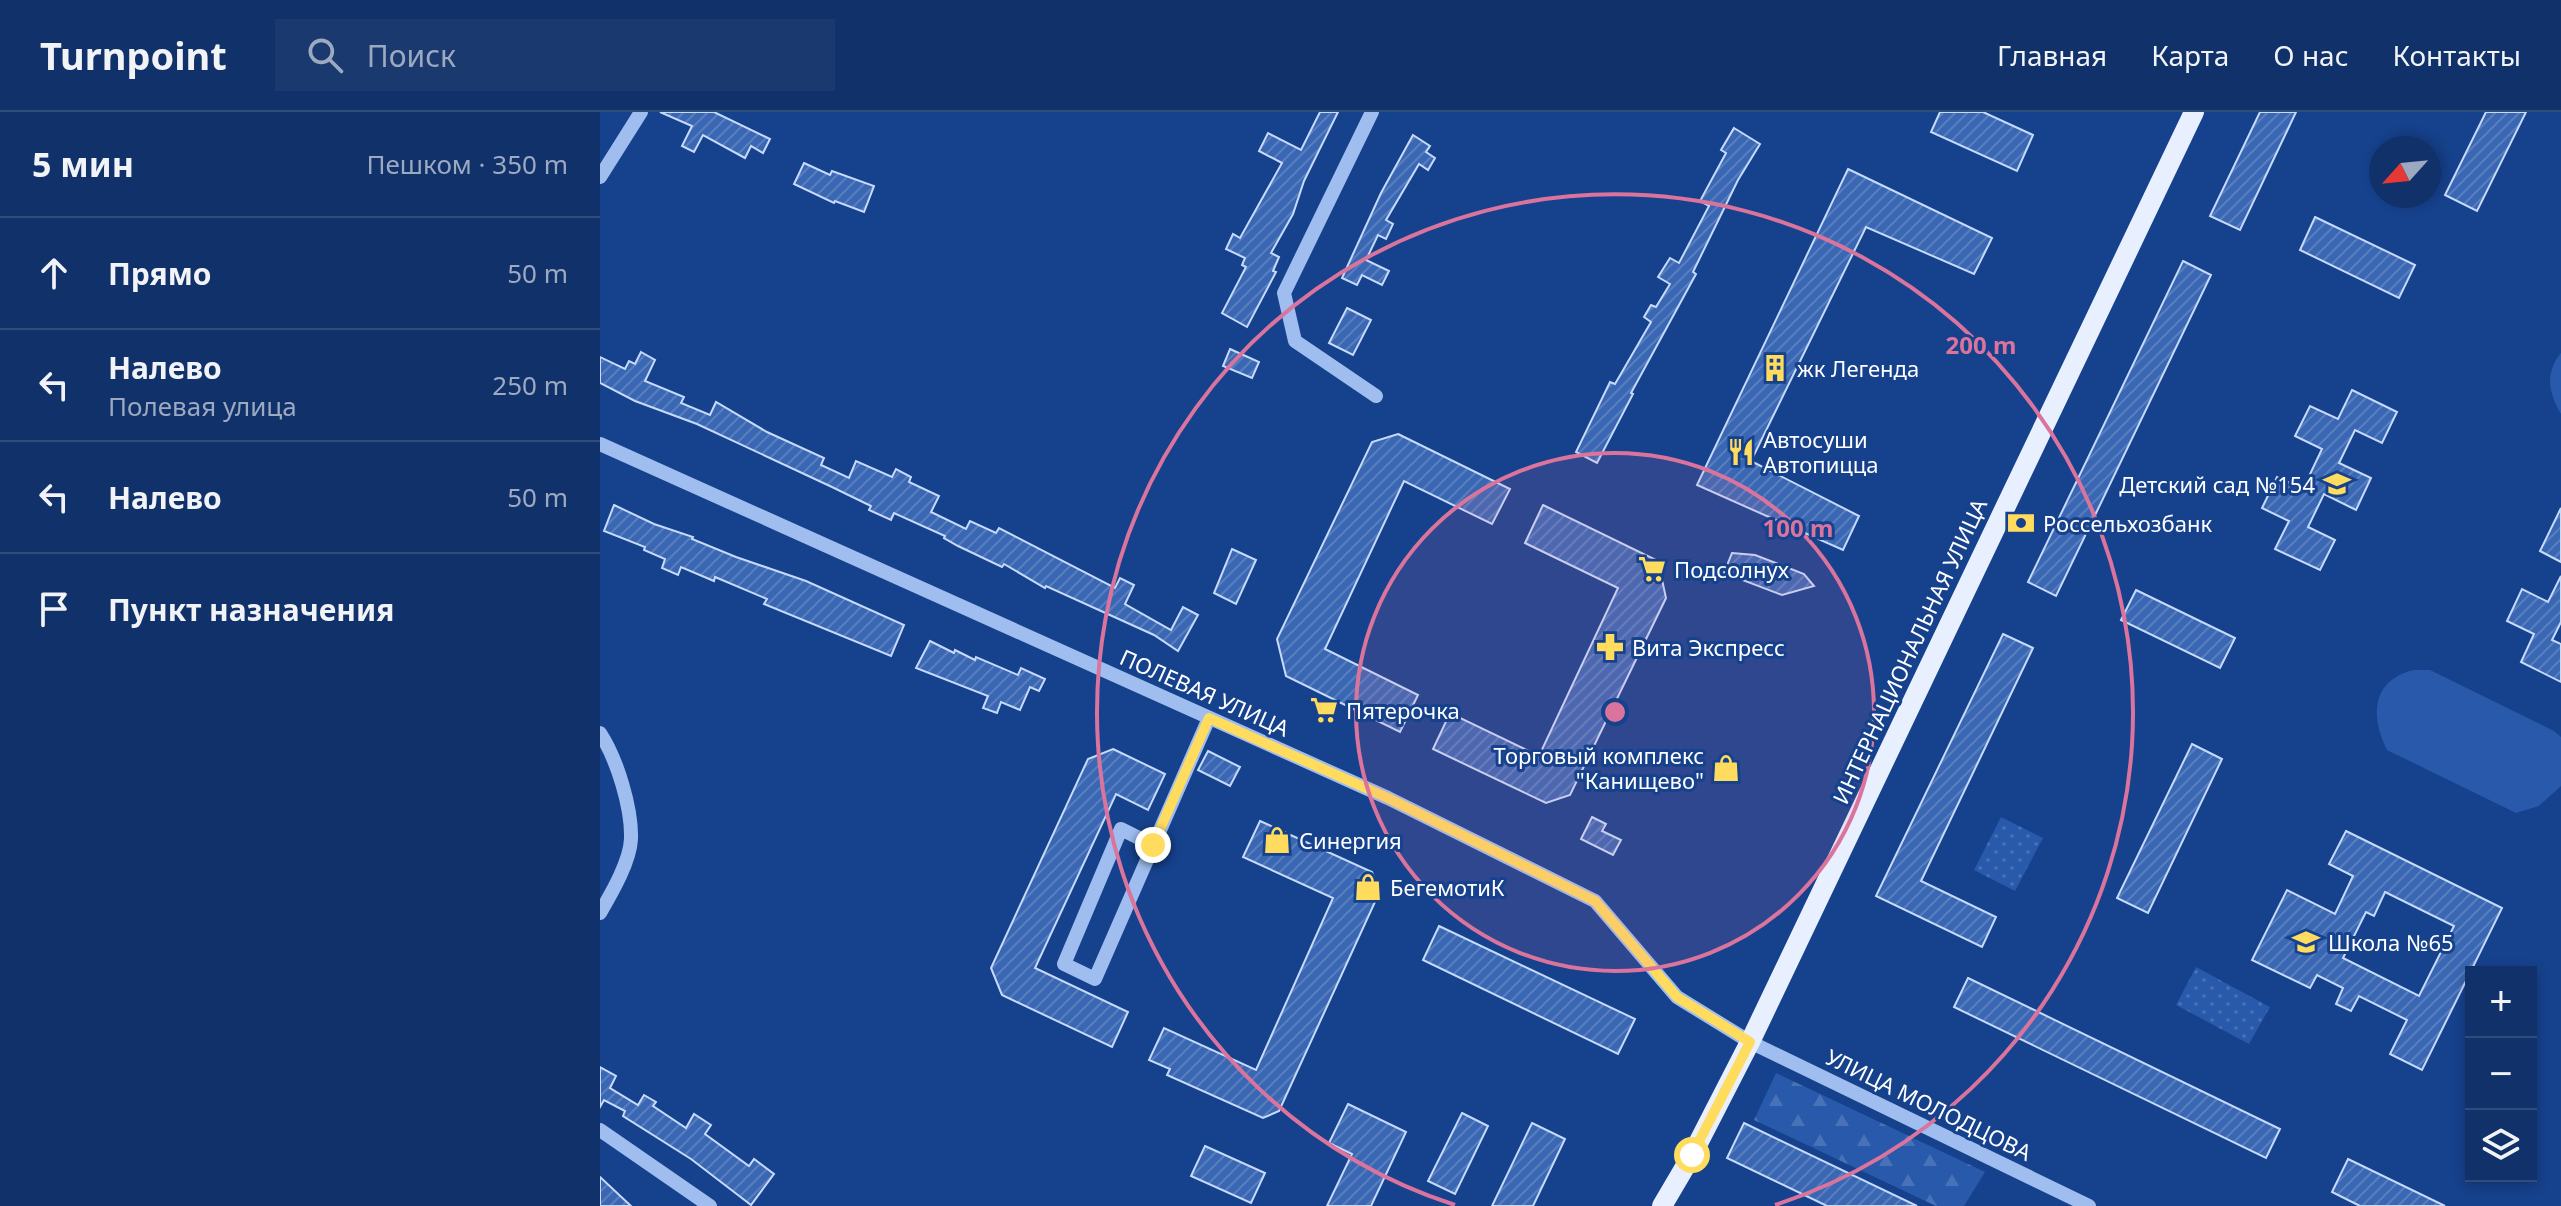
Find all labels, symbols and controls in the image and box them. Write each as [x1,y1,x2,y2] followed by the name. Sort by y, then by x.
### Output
[275,19,835,91] search box
[40,29,227,81] text: Turnpoint
[303,33,347,77] icon: search
[367,35,456,76] text: Поиск
[1997,36,2107,74] text: Главная
[2151,36,2229,74] text: Карта
[2273,36,2349,74] text: О нас
[2393,36,2521,74] text: Контакты
[2369,136,2441,208] north arrow
[32,141,134,187] text: 5 мин
[366,146,568,182] text: Пешком · 350 m
[32,251,76,295] icon: ahead
[108,253,212,294] text: Прямо
[507,255,568,291] text: 50 m
[1946,328,2016,361] text: 200 m
[108,347,222,388] text: Налево
[1760,353,1790,383] building icon: жк Легенда
[1797,353,1919,383] place label: жк Легенда
[32,363,76,407] icon: left
[492,367,568,403] text: 250 m
[108,388,297,424] text: Полевая улица
[1763,424,1878,479] place label: Автосуши Автопицца
[1726,437,1756,467] restaurant icon: Автосуши Автопицца
[2119,469,2315,499] place label: Детский сад №154
[2322,469,2352,499] school or university icon: Детский сад №154
[32,475,76,519] icon: left
[108,477,222,518] text: Налево
[507,479,568,515] text: 50 m
[1825,492,1994,809] street label: ИНТЕРНАЦИОНАЛЬНАЯ УЛИЦА
[2006,508,2036,538] bank icon: Россельхозбанк
[2043,508,2212,538] place label: Россельхозбанк
[1763,511,1833,544] text: 100 m
[1637,554,1667,584] supermarket icon: Подсолнух
[1674,554,1790,584] place label: Подсолнух
[32,587,76,631] icon: arrive
[108,589,394,630] text: Пункт назначения
[1595,632,1625,662] pharmacy icon: Вита Экспресс
[1632,632,1785,662] place label: Вита Экспресс
[1116,641,1295,743] street label: ПОЛЕВАЯ УЛИЦА
[1309,695,1339,725] supermarket icon: Пятерочка
[1346,695,1460,725] place label: Пятерочка
[1601,698,1629,726] centre of rings
[1494,740,1704,795] place label: Торговый комплекс "Канищево"
[1711,753,1741,783] shop icon: Торговый комплекс "Канищево"
[1262,825,1292,855] shop icon: Синергия
[1299,825,1402,855] place label: Синергия
[1135,827,1171,863] route end
[1353,872,1383,902] shop icon: БегемотиК
[1390,872,1505,902] place label: БегемотиК
[2291,927,2321,957] school or university icon: Школа №65
[2328,927,2454,957] place label: Школа №65
[2465,966,2537,1182] map controls
[2465,966,2537,1038] button: +
[2465,1038,2537,1110] button: −
[1821,1041,2038,1167] street label: УЛИЦА МОЛОДЦОВА
[2465,1110,2537,1182] button: layers
[1674,1137,1710,1173] route start

